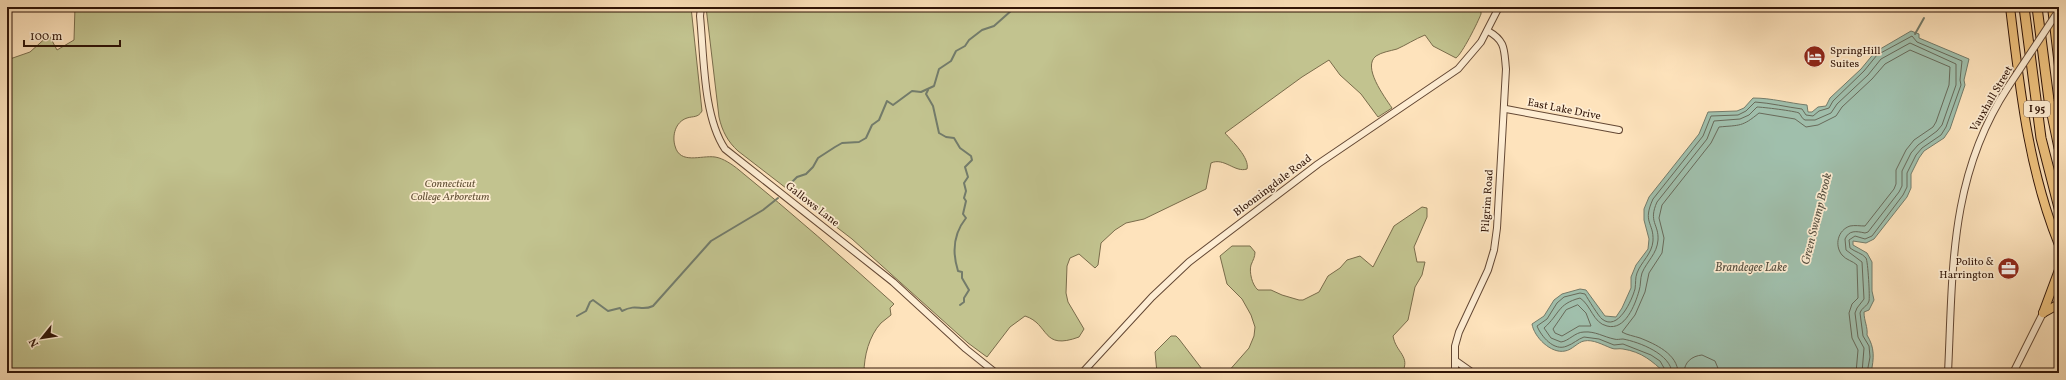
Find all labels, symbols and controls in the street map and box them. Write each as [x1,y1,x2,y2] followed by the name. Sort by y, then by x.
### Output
[24,22,120,48] scale bar
[30,29,63,45] text: 100 m
[1801,44,1827,70] hotel icon: SpringHill Suites
[1830,44,1881,72] place label: SpringHill Suites
[1967,63,2017,135] street label: Vauxhall Street
[1526,96,1602,124] street label: East Lake Drive
[2024,101,2050,117] road number: I 95
[1231,152,1315,220] street label: Bloomingdale Road
[1478,169,1498,233] street label: Pilgrim Road
[1798,171,1836,266] water label: Green Swamp Brook
[410,177,490,205] park label: Connecticut College Arboretum
[782,179,842,231] street label: Gallows Lane
[1939,255,1994,283] place label: Polito & Harrington
[1996,255,2022,281] office icon: Polito & Harrington
[1715,260,1788,276] water label: Brandegee Lake
[22,318,62,358] north arrow
[26,335,43,349] text: N

